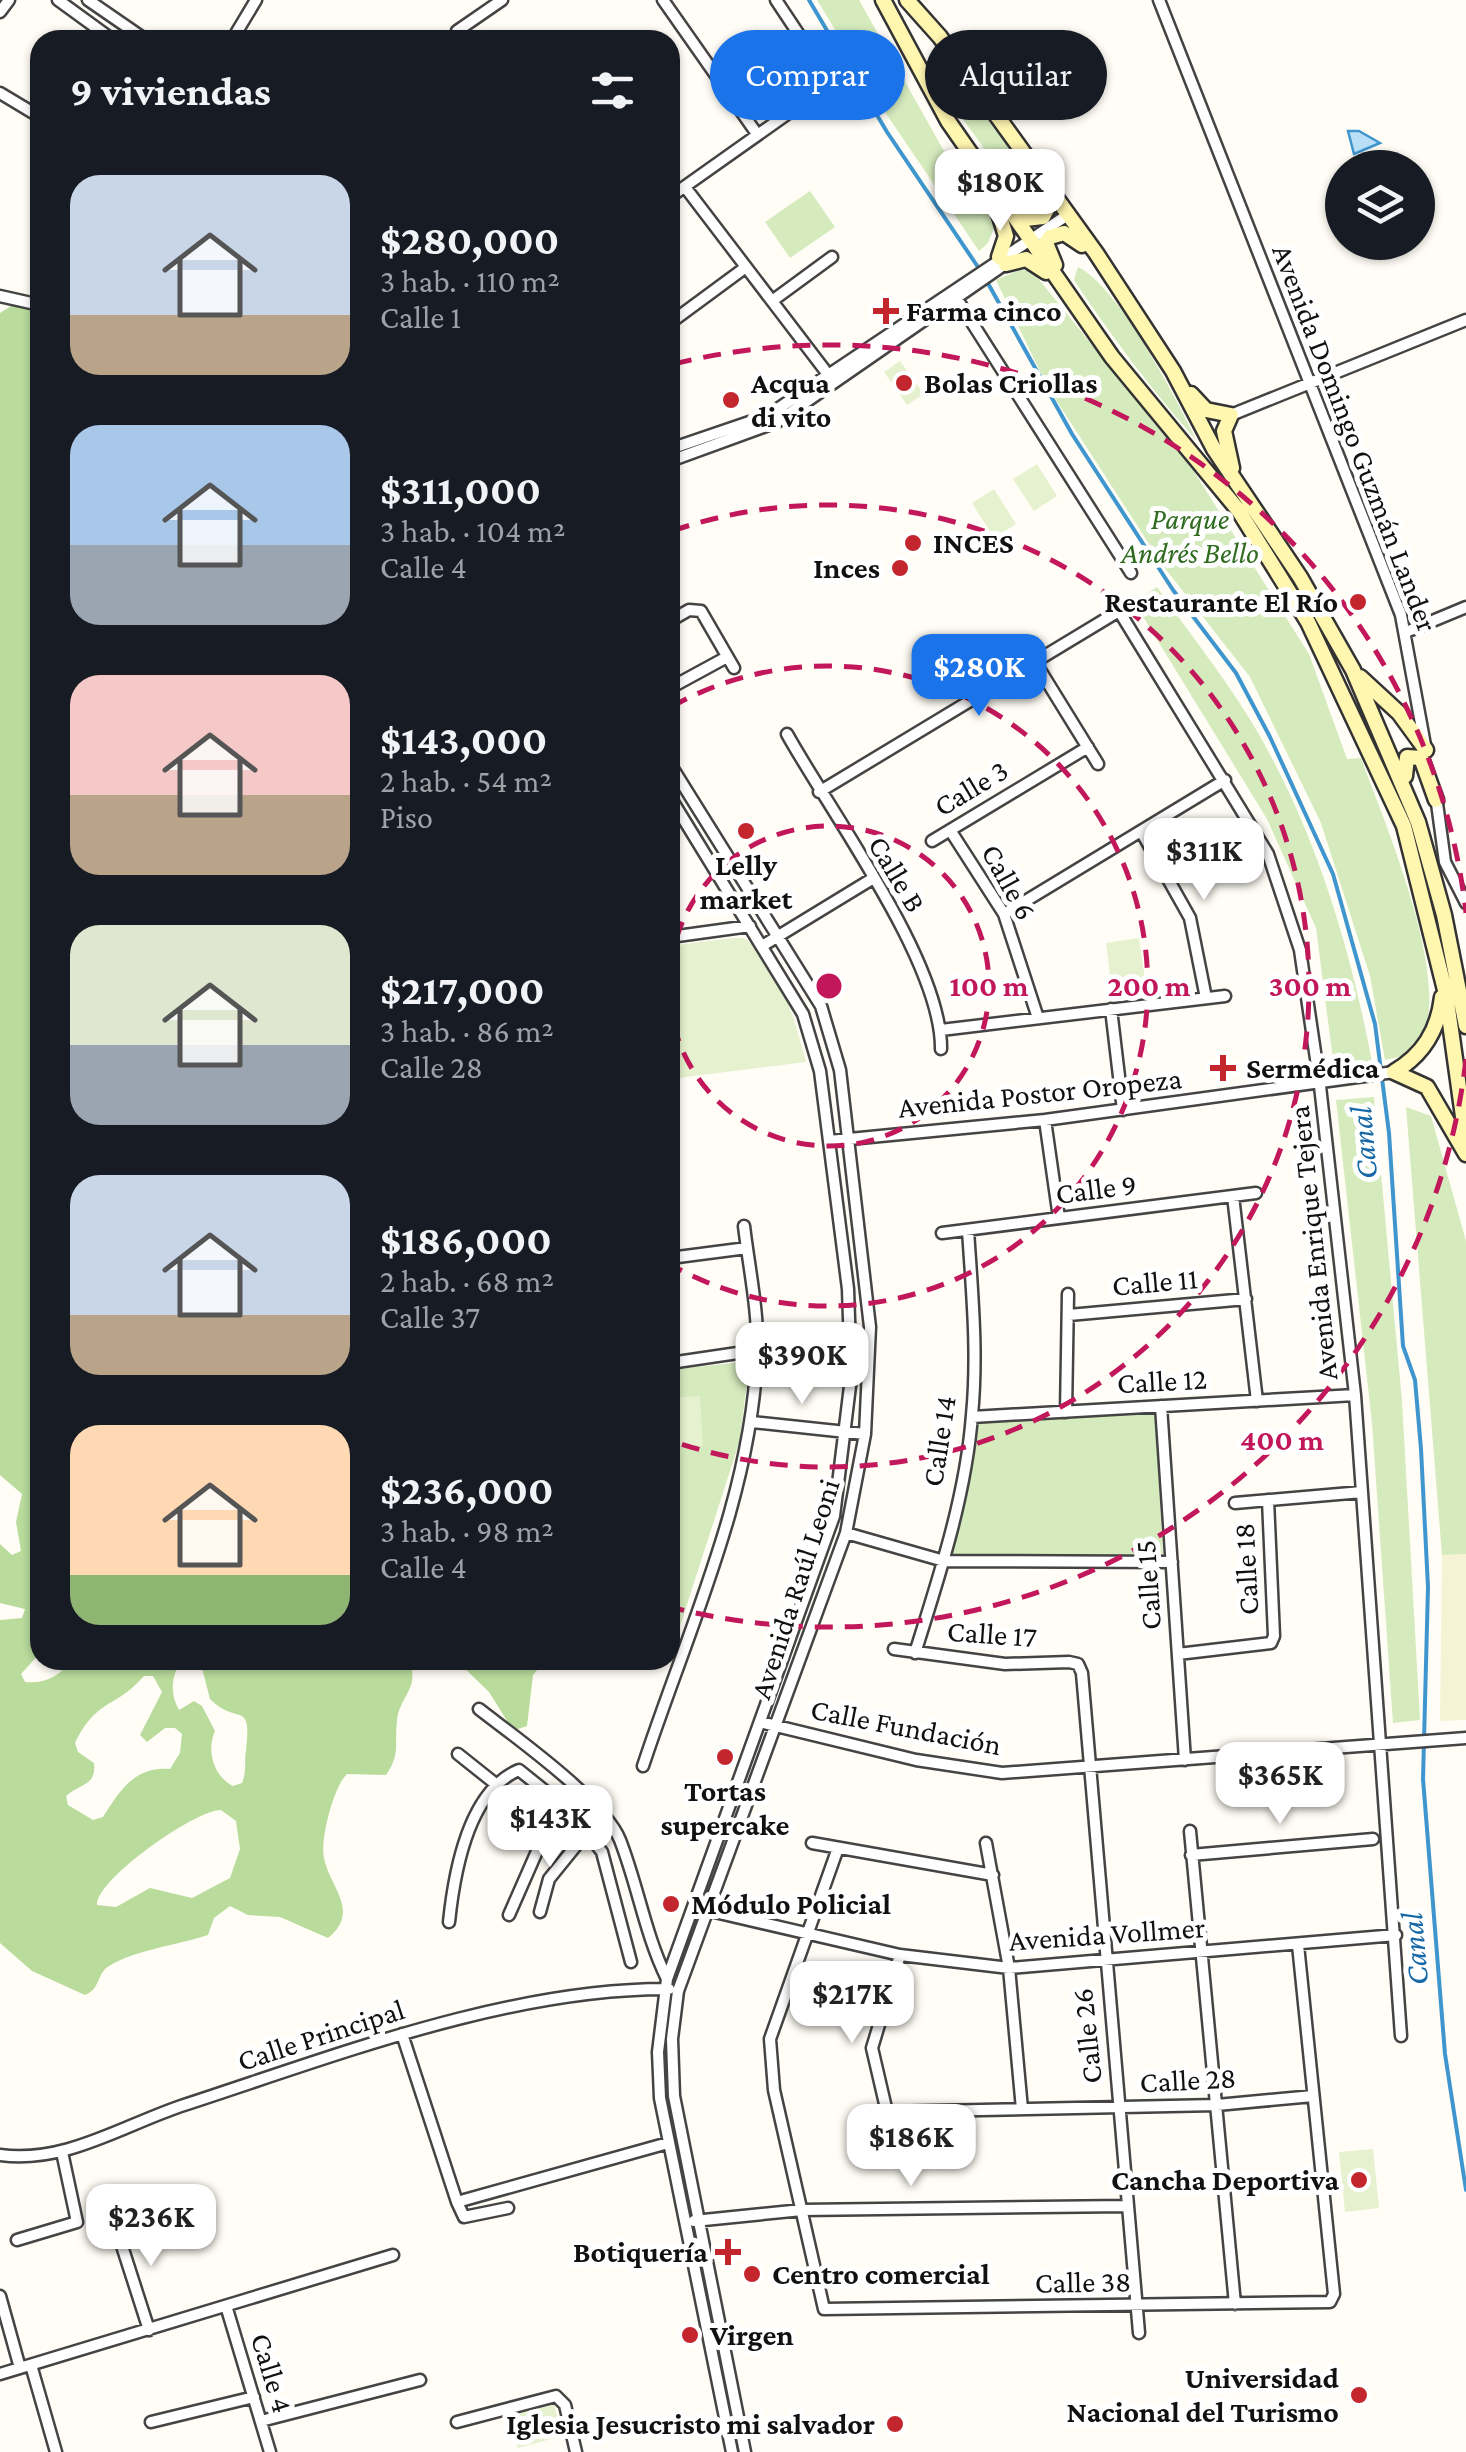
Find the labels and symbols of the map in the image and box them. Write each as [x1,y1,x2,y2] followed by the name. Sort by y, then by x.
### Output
[930,149,1070,234] pin: $180K
[1265,240,1445,637] street label: Avenida Domingo Guzmán Lander
[906,294,1062,327] place label: Farma cinco
[875,300,897,322] marker: Farma cinco
[750,366,831,433] place label: Acqua di vito
[924,366,1097,399] place label: Bolas Criollas
[893,372,915,394] marker: Bolas Criollas
[720,389,742,411] marker: Acqua di vito
[1119,502,1259,569] park label: Parque Andrés Bello
[933,526,1014,559] place label: INCES
[902,532,924,554] marker: INCES
[813,551,880,584] place label: Inces
[889,557,911,579] marker: Inces
[1104,585,1338,618] place label: Restaurante El Río
[1347,591,1369,613] marker: Restaurante El Río
[909,634,1049,719] pin: $280K
[928,753,1014,822] street label: Calle 3
[1134,818,1274,903] pin: $311K
[735,820,757,842] marker: Lelly market
[862,830,933,918] street label: Calle B
[975,838,1044,925] street label: Calle 6
[700,848,792,915] place label: Lelly market
[811,968,847,1004] centre of rings
[950,969,1029,1002] text: 100 m
[1108,969,1191,1002] text: 200 m
[1269,969,1352,1002] text: 300 m
[1246,1051,1380,1084] place label: Sermédica
[1210,1055,1236,1081] marker: Sermédica
[897,1061,1184,1125] street label: Avenida Postor Oropeza
[1282,1104,1344,1382] street label: Avenida Enrique Tejera
[1342,1104,1384,1181] water label: Canal
[1054,1167,1138,1210] street label: Calle 9
[1111,1261,1199,1302] street label: Calle 11
[732,1322,872,1407] pin: $390K
[1116,1362,1208,1399] street label: Calle 12
[915,1393,962,1489] street label: Calle 14
[1240,1423,1324,1456] text: 400 m
[743,1475,846,1703] street label: Avenida Raúl Leoni
[1227,1522,1264,1616] street label: Calle 18
[1128,1539,1167,1631] street label: Calle 15
[946,1614,1038,1653] street label: Calle 17
[808,1692,1004,1761] street label: Calle Fundación
[1210,1742,1350,1827] pin: $365K
[714,1746,736,1768] marker: Tortas supercake
[661,1774,789,1841] place label: Tortas supercake
[480,1785,620,1870] pin: $143K
[691,1887,891,1920] place label: Módulo Policial
[660,1893,682,1915] marker: Módulo Policial
[1008,1910,1207,1957] street label: Avenida Vollmer
[1393,1910,1435,1987] water label: Canal
[782,1961,922,2046] pin: $217K
[1065,1987,1108,2085] street label: Calle 26
[233,1992,409,2078] street label: Calle Principal
[1139,2060,1237,2099] street label: Calle 28
[841,2104,981,2189] pin: $186K
[1111,2163,1339,2196] place label: Cancha Deportiva
[1348,2169,1370,2191] marker: Cancha Deportiva
[81,2184,221,2269] pin: $236K
[573,2235,708,2268] place label: Botiquería
[717,2241,739,2263] marker: Botiquería
[772,2257,990,2290] place label: Centro comercial
[741,2263,763,2285] marker: Centro comercial
[1035,2264,1131,2299] street label: Calle 38
[709,2318,794,2351] place label: Virgen
[679,2324,701,2346] marker: Virgen
[245,2329,300,2417] street label: Calle 4
[1067,2361,1340,2428] place label: Universidad Nacional del Turismo
[1348,2384,1370,2406] marker: Universidad Nacional del Turismo
[506,2407,875,2440] place label: Iglesia Jesucristo mi salvador
[884,2413,906,2435] marker: Iglesia Jesucristo mi salvador

